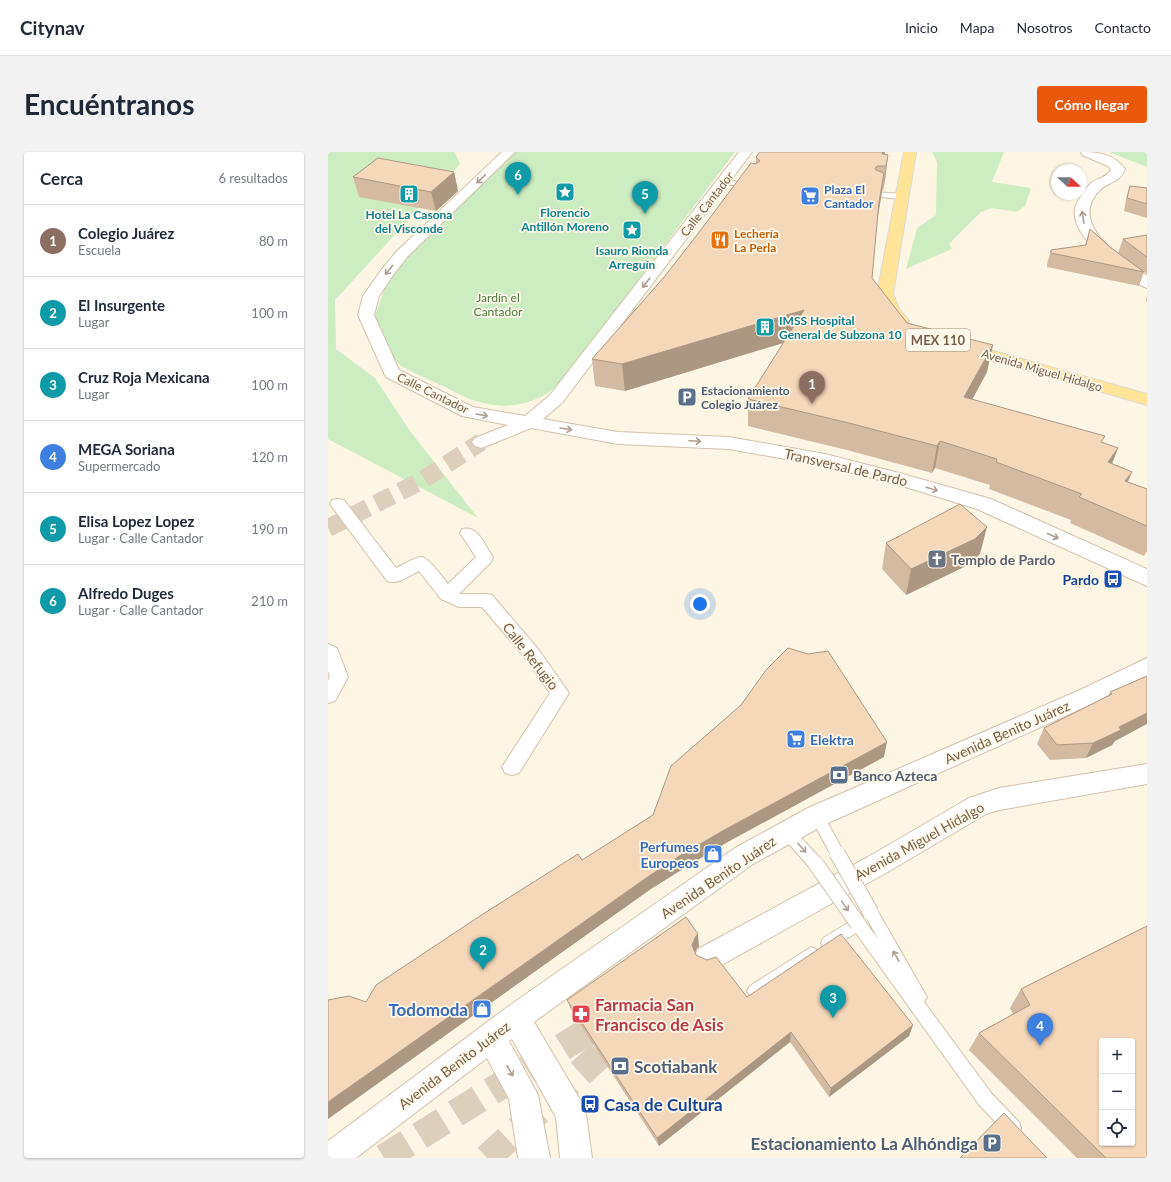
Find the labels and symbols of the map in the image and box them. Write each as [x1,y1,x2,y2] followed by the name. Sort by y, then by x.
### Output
[505,162,531,195] pin: 6
[1051,164,1087,200] north arrow
[677,168,737,239] street label: Calle Cantador
[476,174,486,183] one-way arrow
[554,181,576,203] place icon: Florencio Antillón Moreno
[632,181,658,214] pin: 5
[824,182,874,211] place label: Plaza El Cantador
[398,183,420,205] building icon: Hotel La Casona del Visconde
[799,185,821,207] supermarket icon: Plaza El Cantador
[520,205,609,234] place label: Florencio Antillón Moreno
[366,207,452,236] place label: Hotel La Casona del Visconde
[1079,210,1087,223] one-way arrow
[621,219,643,241] place icon: Isauro Rionda Arreguín
[734,226,779,255] place label: Lechería La Perla
[709,229,731,251] restaurant icon: Lechería La Perla
[596,243,668,272] place label: Isauro Rionda Arreguín
[384,265,393,276] one-way arrow
[641,277,650,288] one-way arrow
[474,290,523,319] park label: Jardín el Cantador
[779,313,902,342] place label: IMSS Hospital General de Subzona 10
[754,316,776,338] building icon: IMSS Hospital General de Subzona 10
[906,329,970,351] road number: MEX 110
[980,346,1104,394] street label: Avenida Miguel Hidalgo
[395,369,472,417] street label: Calle Cantador
[799,371,825,404] pin: 1
[701,383,790,412] place label: Estacionamiento Colegio Juárez
[676,386,698,408] parking icon: Estacionamiento Colegio Juárez
[475,411,488,419] one-way arrow
[559,425,572,433] one-way arrow
[688,438,701,445] one-way arrow
[783,445,910,490] street label: Transversal de Pardo
[925,486,938,493] one-way arrow
[1047,533,1059,540] one-way arrow
[926,548,948,570] church icon: Templo de Pardo
[951,551,1055,568] place label: Templo de Pardo
[1102,568,1124,590] bus stop icon: Pardo
[1062,571,1099,588] place label: Pardo
[690,594,710,614] your location
[499,619,563,693] street label: Calle Refugio
[942,697,1072,767] street label: Avenida Benito Juárez
[785,728,807,750] supermarket icon: Elektra
[810,731,854,748] place label: Elektra
[828,764,850,786] bank icon: Banco Azteca
[853,767,937,784] place label: Banco Azteca
[851,798,987,884] street label: Avenida Miguel Hidalgo
[657,832,779,922] street label: Avenida Benito Juárez
[640,838,699,871] place label: Perfumes Europeos
[702,843,724,865] shop icon: Perfumes Europeos
[797,843,807,853] one-way arrow
[841,900,849,911] one-way arrow
[470,937,496,970] pin: 2
[891,950,899,962] one-way arrow
[820,985,846,1018] pin: 3
[595,994,724,1035] place label: Farmacia San Francisco de Asis
[471,998,493,1020] shop icon: Todomoda
[388,999,468,1020] place label: Todomoda
[570,1003,592,1025] pharmacy icon: Farmacia San Francisco de Asis
[1027,1013,1053,1046] pin: 4
[395,1017,513,1113] street label: Avenida Benito Juárez
[609,1055,631,1077] bank icon: Scotiabank
[634,1056,718,1077] place label: Scotiabank
[507,1065,514,1077] one-way arrow
[579,1093,601,1115] bus stop icon: Casa de Cultura
[604,1094,723,1115] place label: Casa de Cultura
[981,1132,1003,1154] parking icon: Estacionamiento La Alhóndiga
[751,1133,978,1154] place label: Estacionamiento La Alhóndiga

